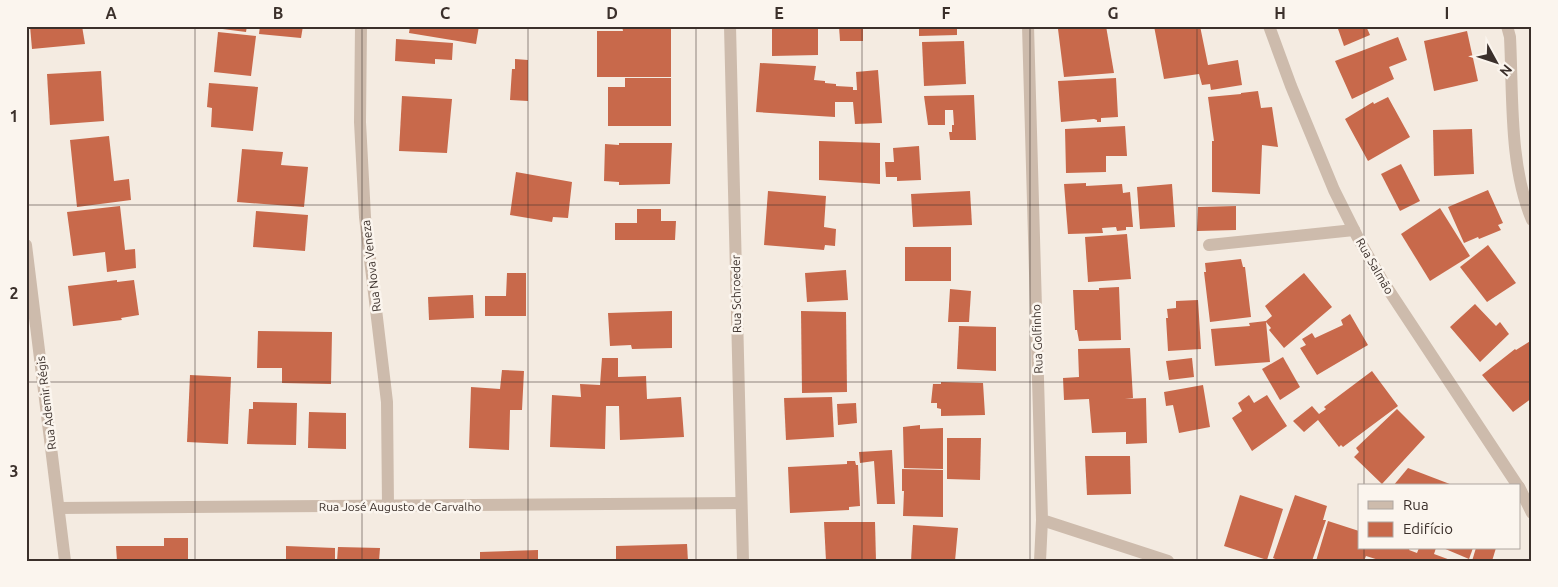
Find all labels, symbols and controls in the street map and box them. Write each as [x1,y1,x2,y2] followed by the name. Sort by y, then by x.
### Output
[105,4,117,22] text: A
[273,4,283,22] text: B
[440,4,450,22] text: C
[606,4,618,22] text: D
[774,4,784,22] text: E
[942,4,951,22] text: F
[1107,4,1119,22] text: G
[1274,4,1286,22] text: H
[1445,4,1449,22] text: I
[1470,38,1520,88] north arrow
[1496,61,1515,80] text: N
[9,107,19,125] text: 1
[359,219,383,313] street label: Rua Nova Veneza
[1354,236,1396,296] street label: Rua Salmão
[729,254,743,333] street label: Rua Schroeder
[9,284,19,302] text: 2
[1029,304,1045,374] street label: Rua Golfinho
[34,355,58,451] street label: Rua Ademir Régis
[9,462,19,480] text: 3
[1358,484,1520,550] legend
[1403,496,1429,513] text: Rua
[319,500,481,513] street label: Rua José Augusto de Carvalho
[1403,520,1453,537] text: Edifício

